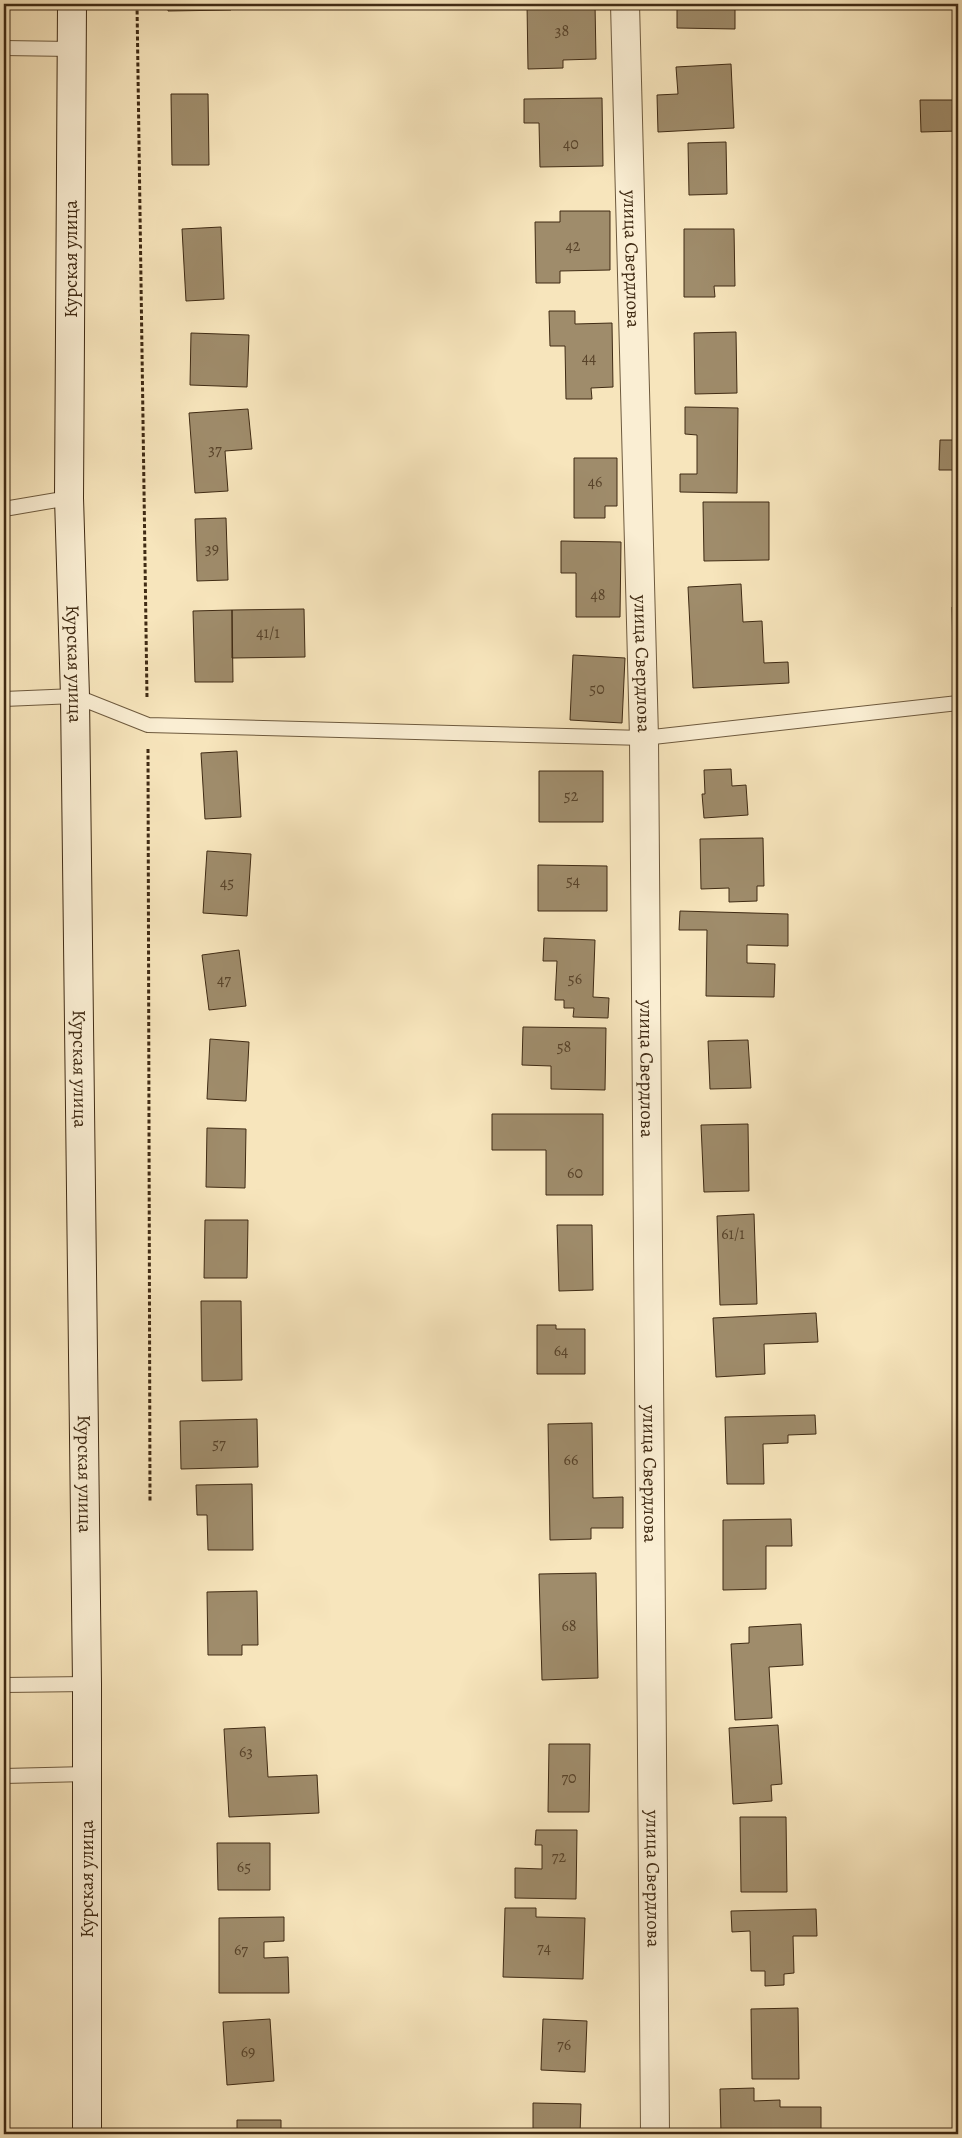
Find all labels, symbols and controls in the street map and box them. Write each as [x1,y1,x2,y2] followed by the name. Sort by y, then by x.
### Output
[555,20,569,42] house number: 38
[563,133,579,155] house number: 40
[617,189,646,328] street label: улица Свердлова
[58,200,84,318] street label: Курская улица
[566,235,581,257] house number: 42
[582,347,596,369] house number: 44
[208,439,222,461] house number: 37
[588,471,602,493] house number: 46
[205,538,219,560] house number: 39
[590,584,606,606] house number: 48
[627,594,657,733] street label: улица Свердлова
[59,604,88,723] street label: Курская улица
[256,622,280,644] house number: 41/1
[589,678,605,700] house number: 50
[564,785,579,807] house number: 52
[566,870,580,892] house number: 54
[220,872,234,894] house number: 45
[568,968,582,990] house number: 56
[217,969,231,991] house number: 47
[633,999,660,1138] street label: улица Свердлова
[66,1010,93,1128] street label: Курская улица
[557,1036,571,1058] house number: 58
[567,1162,583,1184] house number: 60
[721,1223,745,1245] house number: 61/1
[554,1340,568,1362] house number: 64
[636,1404,663,1543] street label: улица Свердлова
[71,1415,98,1533] street label: Курская улица
[212,1433,226,1455] house number: 57
[564,1449,578,1471] house number: 66
[561,1615,577,1637] house number: 68
[239,1741,253,1763] house number: 63
[561,1767,577,1789] house number: 70
[639,1809,667,1948] street label: улица Свердлова
[74,1820,100,1938] street label: Курская улица
[552,1846,567,1868] house number: 72
[237,1856,251,1878] house number: 65
[537,1937,551,1959] house number: 74
[234,1939,248,1961] house number: 67
[557,2034,571,2056] house number: 76
[241,2041,255,2063] house number: 69

